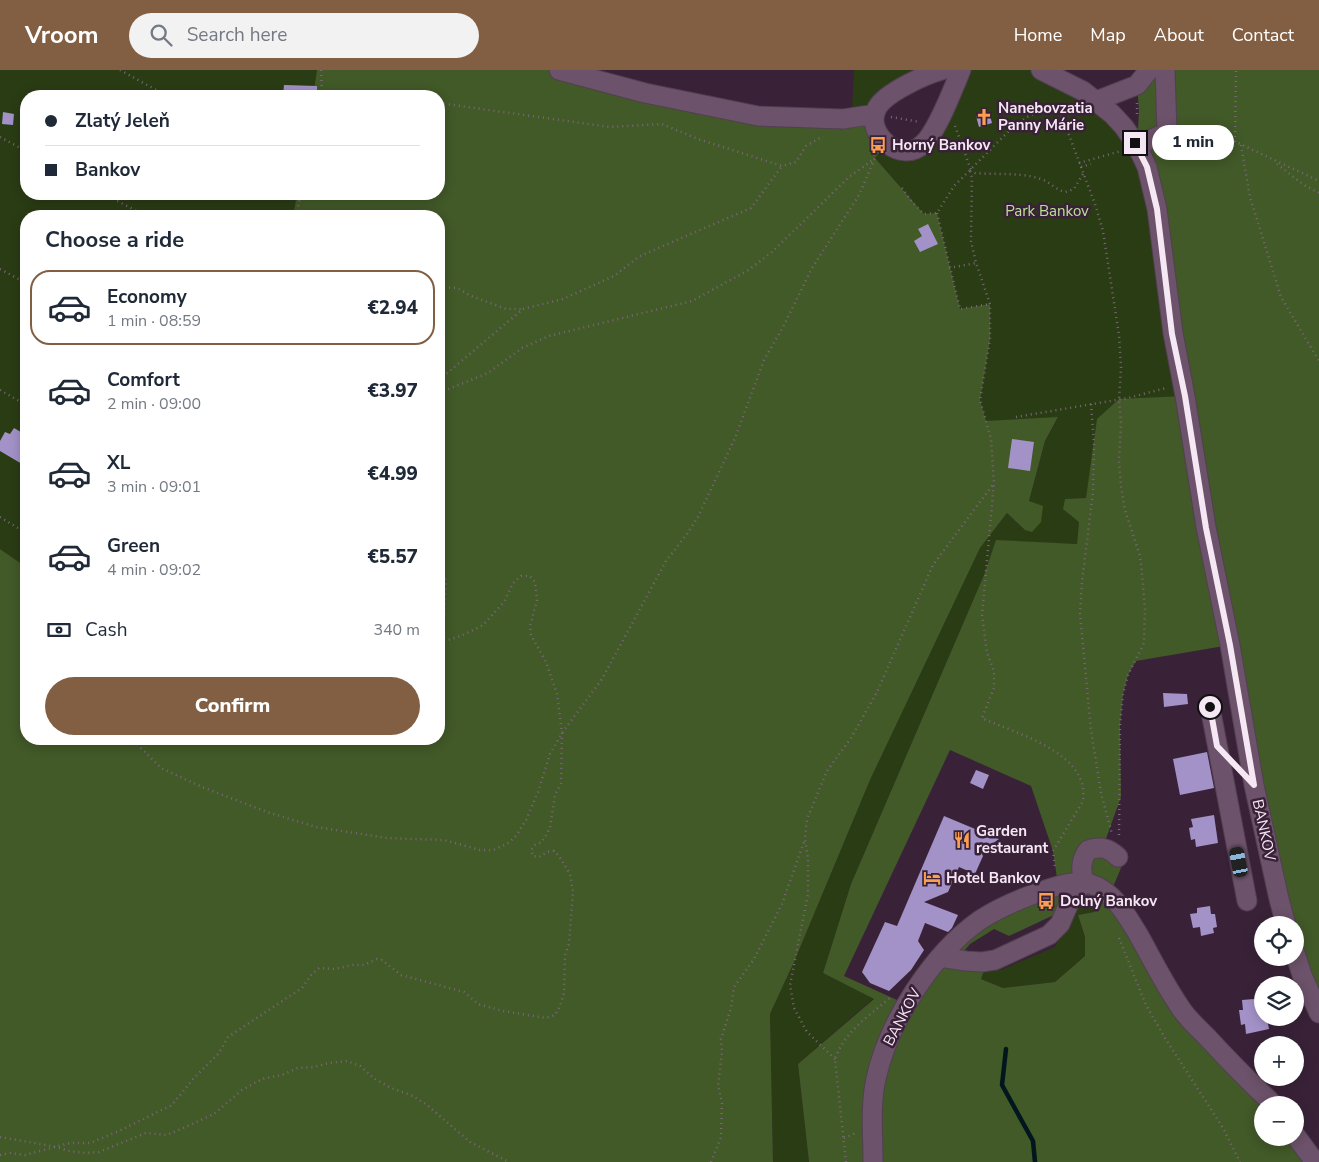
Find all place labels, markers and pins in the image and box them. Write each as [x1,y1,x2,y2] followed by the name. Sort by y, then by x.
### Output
[998,98,1093,135] place label: Nanebovzatia Panny Márie
[974,107,994,127] church icon: Nanebovzatia Panny Márie
[868,135,888,155] bus stop icon: Horný Bankov
[892,135,990,155] place label: Horný Bankov
[976,821,1049,858] place label: Garden restaurant
[952,830,972,850] restaurant icon: Garden restaurant
[922,868,942,888] hotel icon: Hotel Bankov
[946,868,1040,888] place label: Hotel Bankov
[1036,891,1056,911] bus stop icon: Dolný Bankov
[1060,891,1157,911] place label: Dolný Bankov

